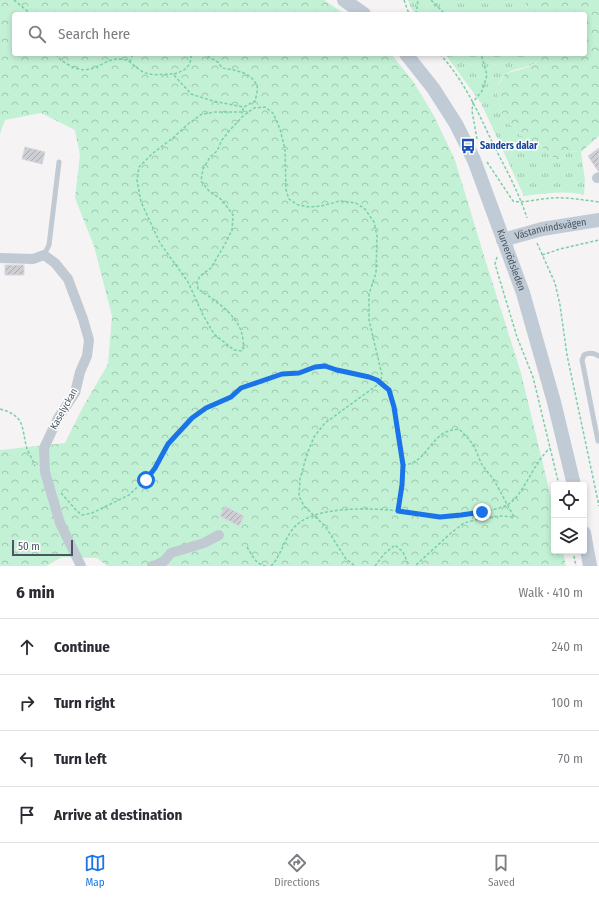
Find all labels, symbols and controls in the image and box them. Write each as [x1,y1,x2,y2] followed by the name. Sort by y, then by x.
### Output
[12,12,587,56] search box
[26,23,48,45] icon: search
[58,25,130,43] text: Search here
[459,137,477,155] bus stop icon: Sanders dalar
[480,140,538,152] place label: Sanders dalar
[513,216,587,242] street label: Västanvindsvägen
[494,228,528,292] street label: Kurverödsleden
[48,386,80,432] street label: Kaselyckan
[137,471,155,489] route start
[551,482,587,554] map controls
[551,482,587,518] button: locate
[473,503,491,521] route end
[551,518,587,554] button: layers
[12,538,73,557] scale bar
[18,540,40,553] text: 50 m
[16,582,55,603] text: 6 min
[519,585,583,600] text: Walk · 410 m
[16,636,38,658] icon: ahead
[54,638,110,656] text: Continue
[551,639,583,654] text: 240 m
[16,692,38,714] icon: right
[54,694,115,712] text: Turn right
[551,695,583,710] text: 100 m
[16,748,38,770] icon: left
[54,750,107,768] text: Turn left
[558,751,583,766] text: 70 m
[16,804,38,826] icon: arrive
[54,806,182,824] text: Arrive at destination
[84,852,106,889] tab: Map
[274,852,320,889] tab: Directions
[488,852,515,889] tab: Saved

